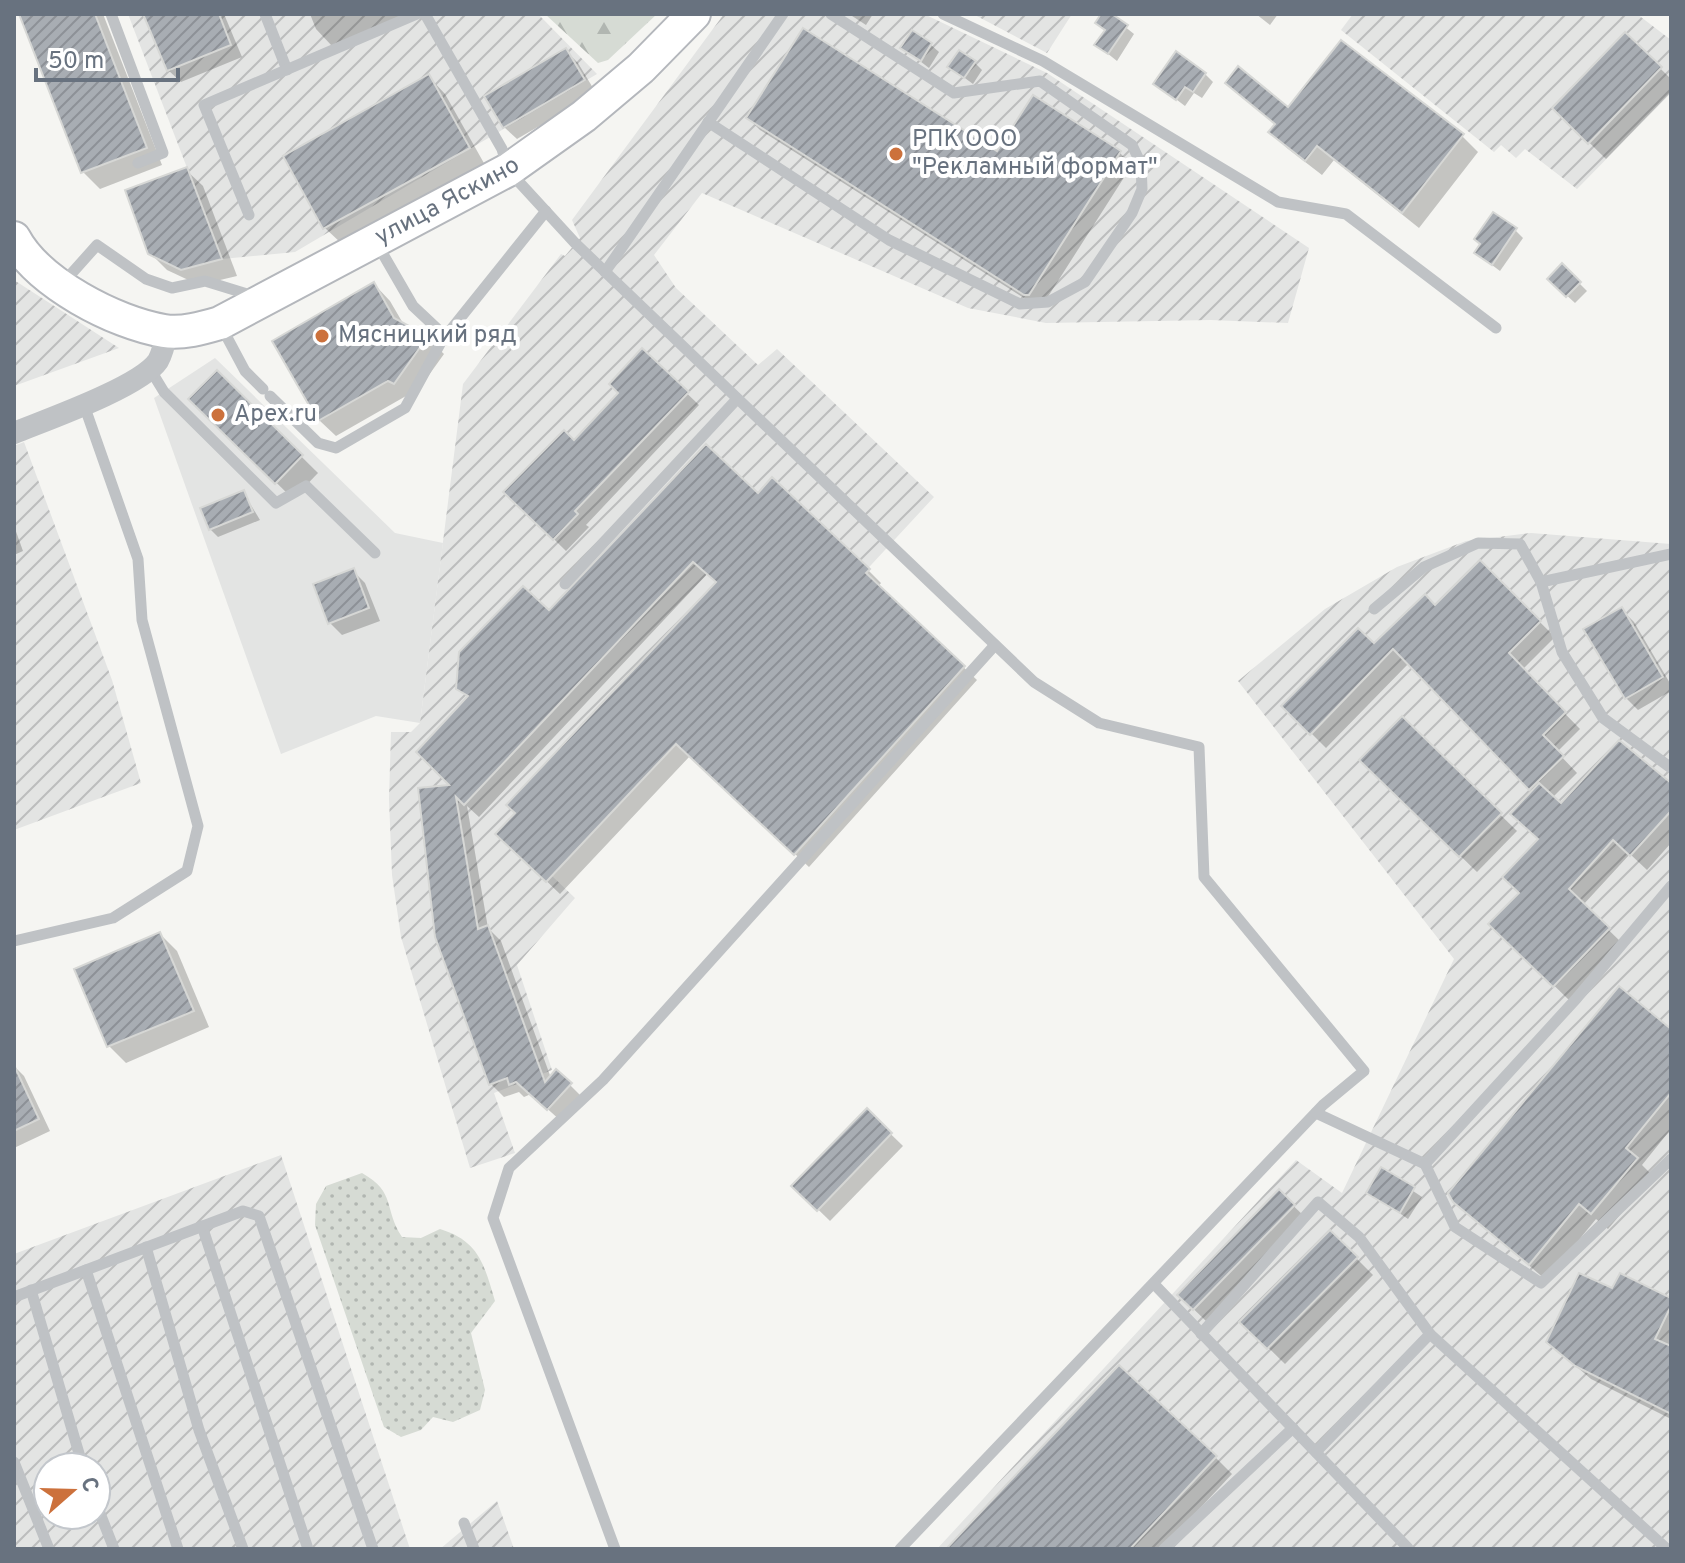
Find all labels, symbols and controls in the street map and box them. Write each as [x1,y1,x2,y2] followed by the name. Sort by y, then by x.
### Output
[36,32,178,82] scale bar
[48,47,104,77] text: 50 m
[912,125,1158,183] place label: РПК ООО "Рекламный формат"
[887,145,905,163] marker: РПК ООО "Рекламный формат"
[370,151,526,253] street label: улица Яскино
[338,321,517,351] place label: Мясницкий ряд
[313,327,331,345] marker: Мясницкий ряд
[234,400,317,430] place label: Apex.ru
[209,406,227,424] marker: Apex.ru
[32,1451,112,1531] north arrow
[73,1474,104,1496] text: С

